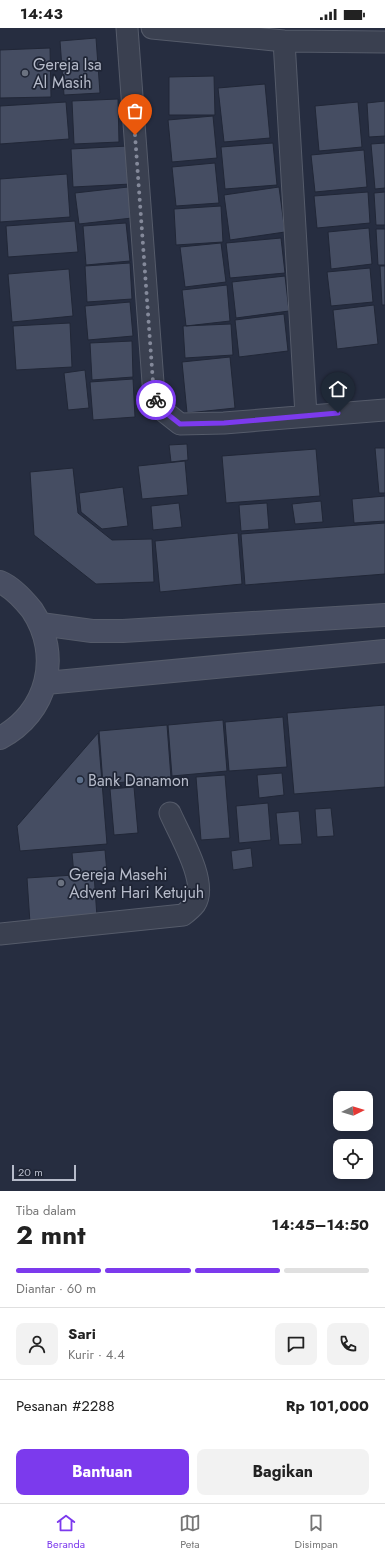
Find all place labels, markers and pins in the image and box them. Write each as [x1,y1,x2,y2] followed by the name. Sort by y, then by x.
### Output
[33,53,102,94] place label: Gereja Isa Al Masih
[20,68,30,78] marker: Gereja Isa Al Masih
[118,94,152,135] pin
[321,372,355,413] pin
[88,769,189,792] place label: Bank Danamon
[75,775,85,785] marker: Bank Danamon
[69,863,204,904] place label: Gereja Masehi Advent Hari Ketujuh
[56,878,66,888] marker: Gereja Masehi Advent Hari Ketujuh

